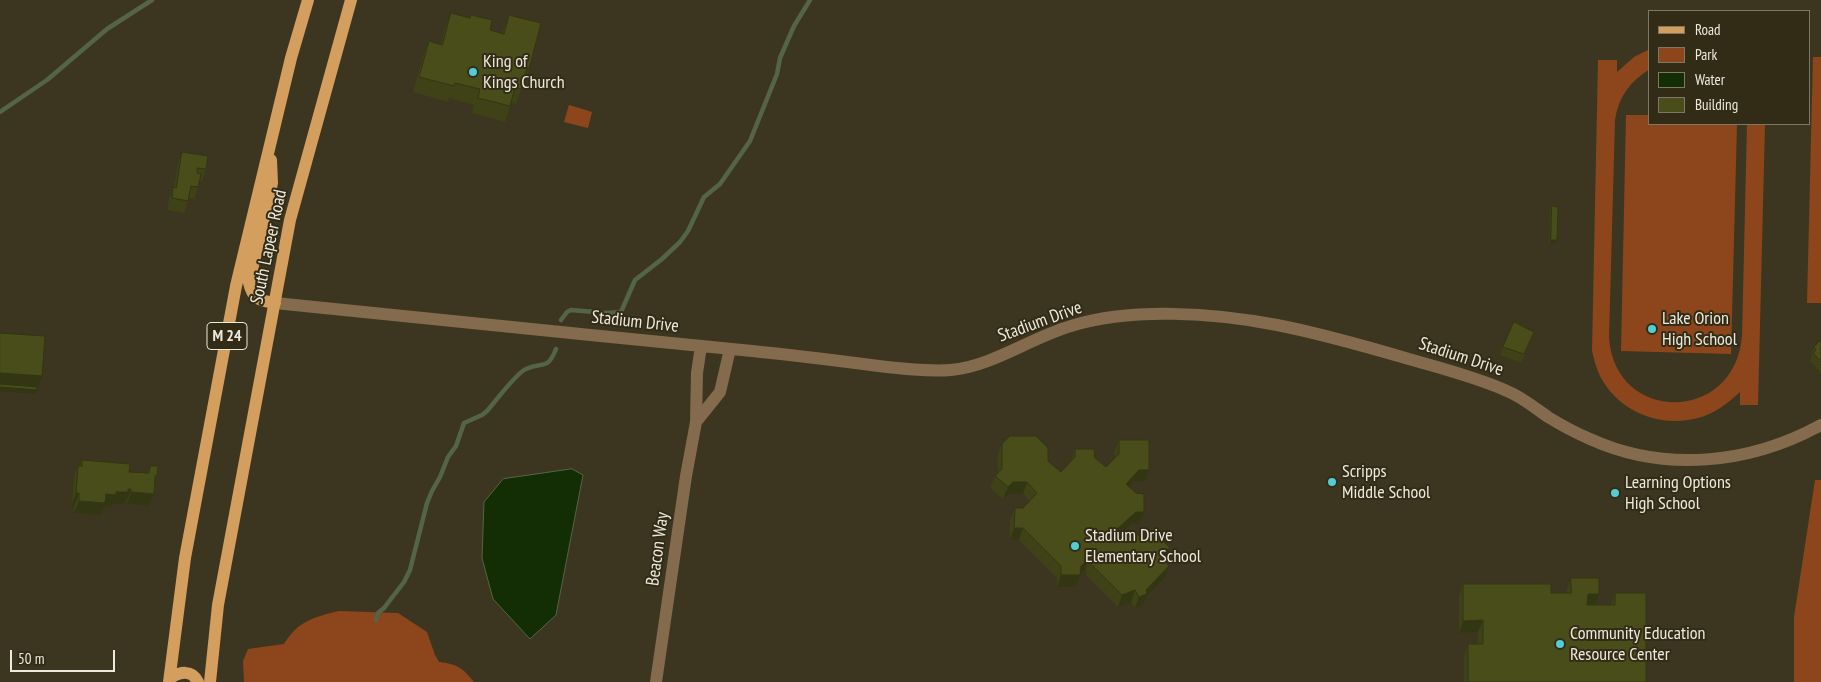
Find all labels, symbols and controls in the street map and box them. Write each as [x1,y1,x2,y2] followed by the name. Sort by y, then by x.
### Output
[1648,10,1811,125] legend
[1695,20,1721,39] text: Road
[1695,45,1717,64] text: Park
[483,51,565,94] place label: King of Kings Church
[467,66,479,78] marker: King of Kings Church
[1695,70,1725,89] text: Water
[1695,95,1738,114] text: Building
[246,188,292,306] street label: South Lapeer Road
[995,297,1085,347] street label: Stadium Drive
[590,307,680,337] street label: Stadium Drive
[1662,308,1737,350] place label: Lake Orion High School
[207,322,247,350] road number: M 24
[1646,323,1658,335] marker: Lake Orion High School
[1416,333,1506,381] street label: Stadium Drive
[1342,461,1430,504] place label: Scripps Middle School
[1625,472,1731,514] place label: Learning Options High School
[1326,476,1338,488] marker: Scripps Middle School
[1609,487,1621,499] marker: Learning Options High School
[642,511,674,587] street label: Beacon Way
[1085,525,1201,568] place label: Stadium Drive Elementary School
[1069,540,1081,552] marker: Stadium Drive Elementary School
[1570,623,1705,666] place label: Community Education Resource Center
[1554,638,1566,650] marker: Community Education Resource Center
[12,640,118,672] scale bar
[18,649,44,668] text: 50 m

